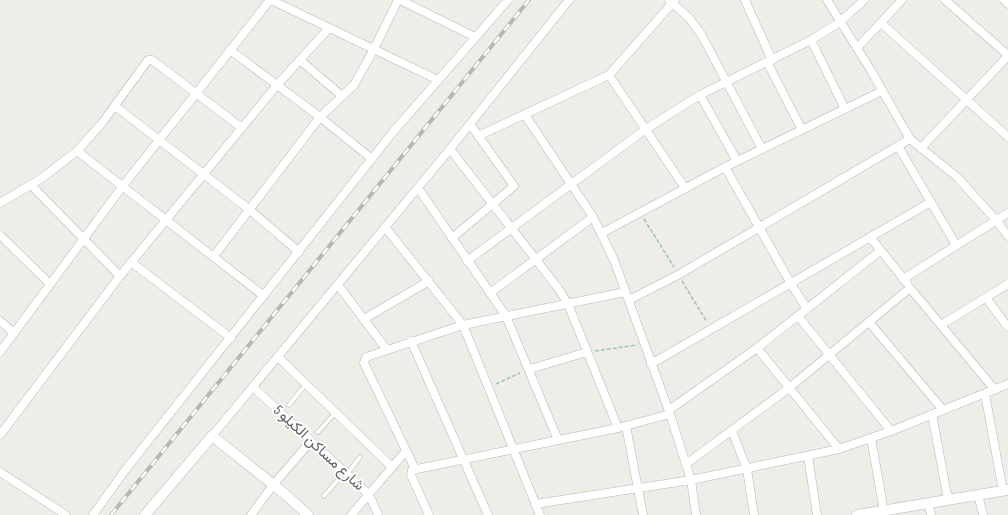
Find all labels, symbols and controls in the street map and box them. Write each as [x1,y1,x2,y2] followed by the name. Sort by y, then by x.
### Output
[269,401,369,496] street label: شارع مساكن الكيلو 5

